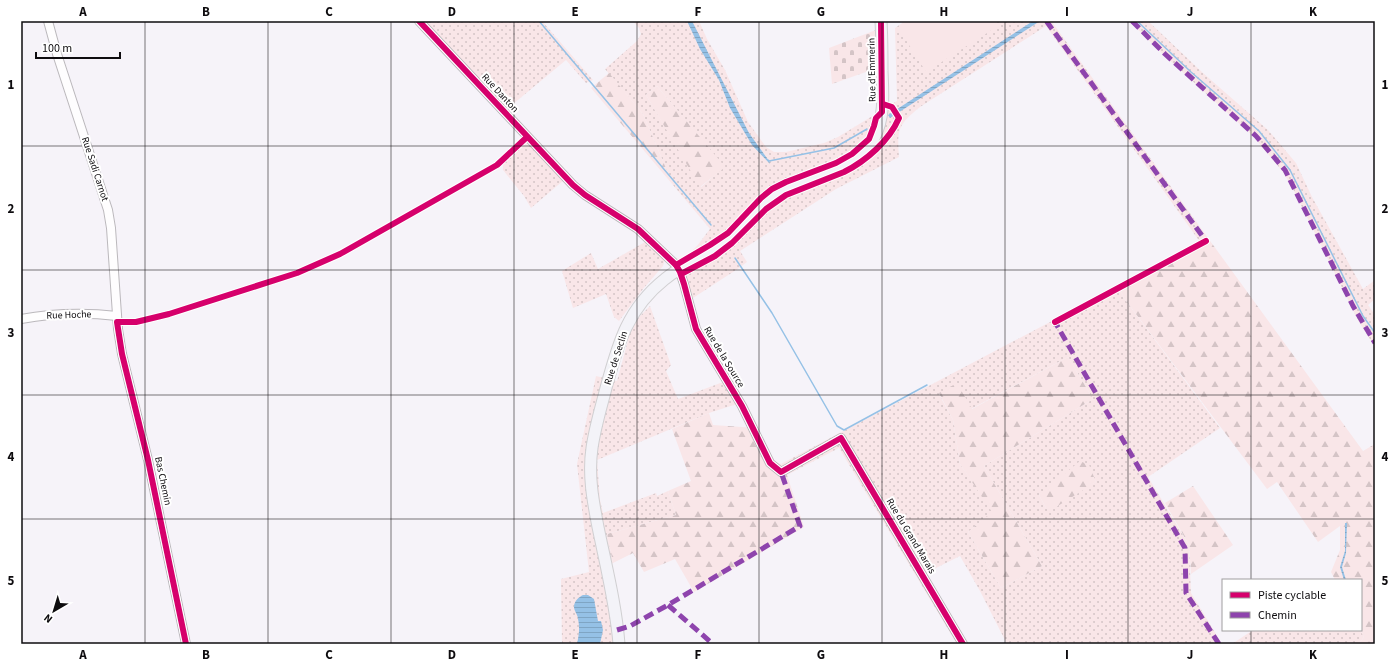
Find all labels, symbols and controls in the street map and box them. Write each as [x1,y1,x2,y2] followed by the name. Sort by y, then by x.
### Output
[78,3,87,21] text: A
[202,3,210,21] text: B
[325,3,333,21] text: C
[448,3,456,21] text: D
[571,3,579,21] text: E
[695,3,702,21] text: F
[817,3,825,21] text: G
[940,3,948,21] text: H
[1065,3,1069,21] text: I
[1187,3,1193,21] text: J
[1309,3,1318,21] text: K
[36,34,120,60] scale bar
[864,38,880,102] street label: Rue d'Emmerin
[42,40,72,57] text: 100 m
[478,70,522,116] street label: Rue Danton
[8,76,15,94] text: 1
[1382,76,1389,94] text: 1
[78,135,112,204] street label: Rue Sadi Carnot
[8,200,15,218] text: 2
[1382,200,1389,218] text: 2
[46,307,92,323] street label: Rue Hoche
[8,324,15,342] text: 3
[700,324,748,390] street label: Rue de la Source
[1382,324,1389,342] text: 3
[601,329,631,387] street label: Rue de Seclin
[8,448,15,466] text: 4
[1382,448,1389,466] text: 4
[151,455,175,507] street label: Bas Chemin
[883,496,939,576] street label: Rue du Grand Marais
[8,572,15,590] text: 5
[1382,572,1389,590] text: 5
[1222,579,1362,631] legend
[1258,587,1326,604] text: Piste cyclable
[34,591,74,631] north arrow
[1258,607,1297,624] text: Chemin
[41,610,56,627] text: N
[78,646,87,664] text: A
[202,646,210,664] text: B
[325,646,333,664] text: C
[448,646,456,664] text: D
[571,646,579,664] text: E
[695,646,702,664] text: F
[817,646,825,664] text: G
[940,646,948,664] text: H
[1065,646,1069,664] text: I
[1187,646,1193,664] text: J
[1309,646,1318,664] text: K

